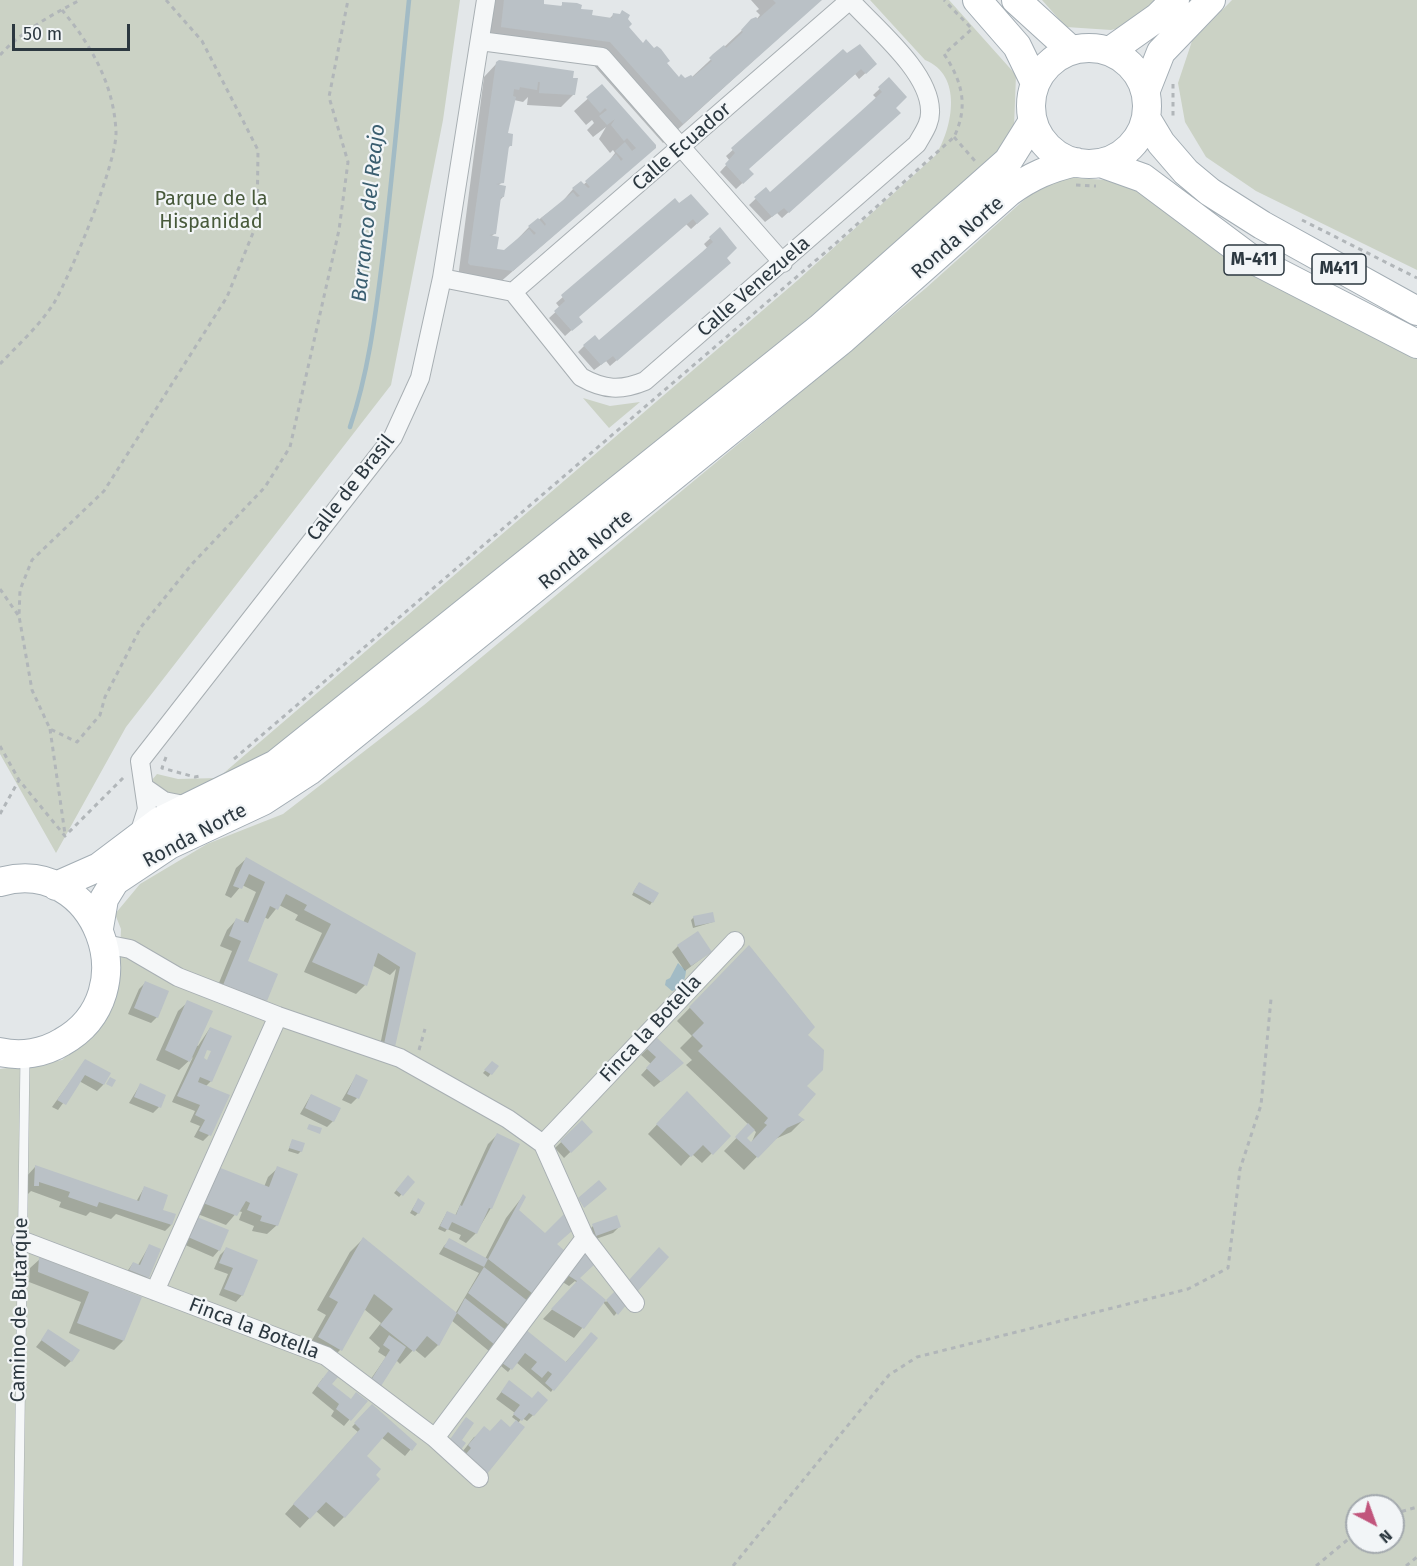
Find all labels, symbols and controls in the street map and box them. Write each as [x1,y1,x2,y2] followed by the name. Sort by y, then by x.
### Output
[15,12,134,50] scale bar
[23,23,62,45] text: 50 m
[628,98,736,196] street label: Calle Ecuador
[347,123,391,303] water label: Barranco del Reajo
[154,187,268,234] park label: Parque de la Hispanidad
[907,191,1009,285] street label: Ronda Norte
[693,232,815,342] street label: Calle Venezuela
[1224,245,1284,275] road number: M-411
[1312,254,1366,284] road number: M411
[302,430,400,546] street label: Calle de Brasil
[534,505,638,595] street label: Ronda Norte
[139,799,251,873] street label: Ronda Norte
[595,970,707,1088] street label: Finca la Botella
[6,1217,34,1403] street label: Camino de Butarque
[185,1293,323,1365] street label: Finca la Botella
[1345,1494,1405,1554] north arrow
[1376,1526,1396,1547] text: N

